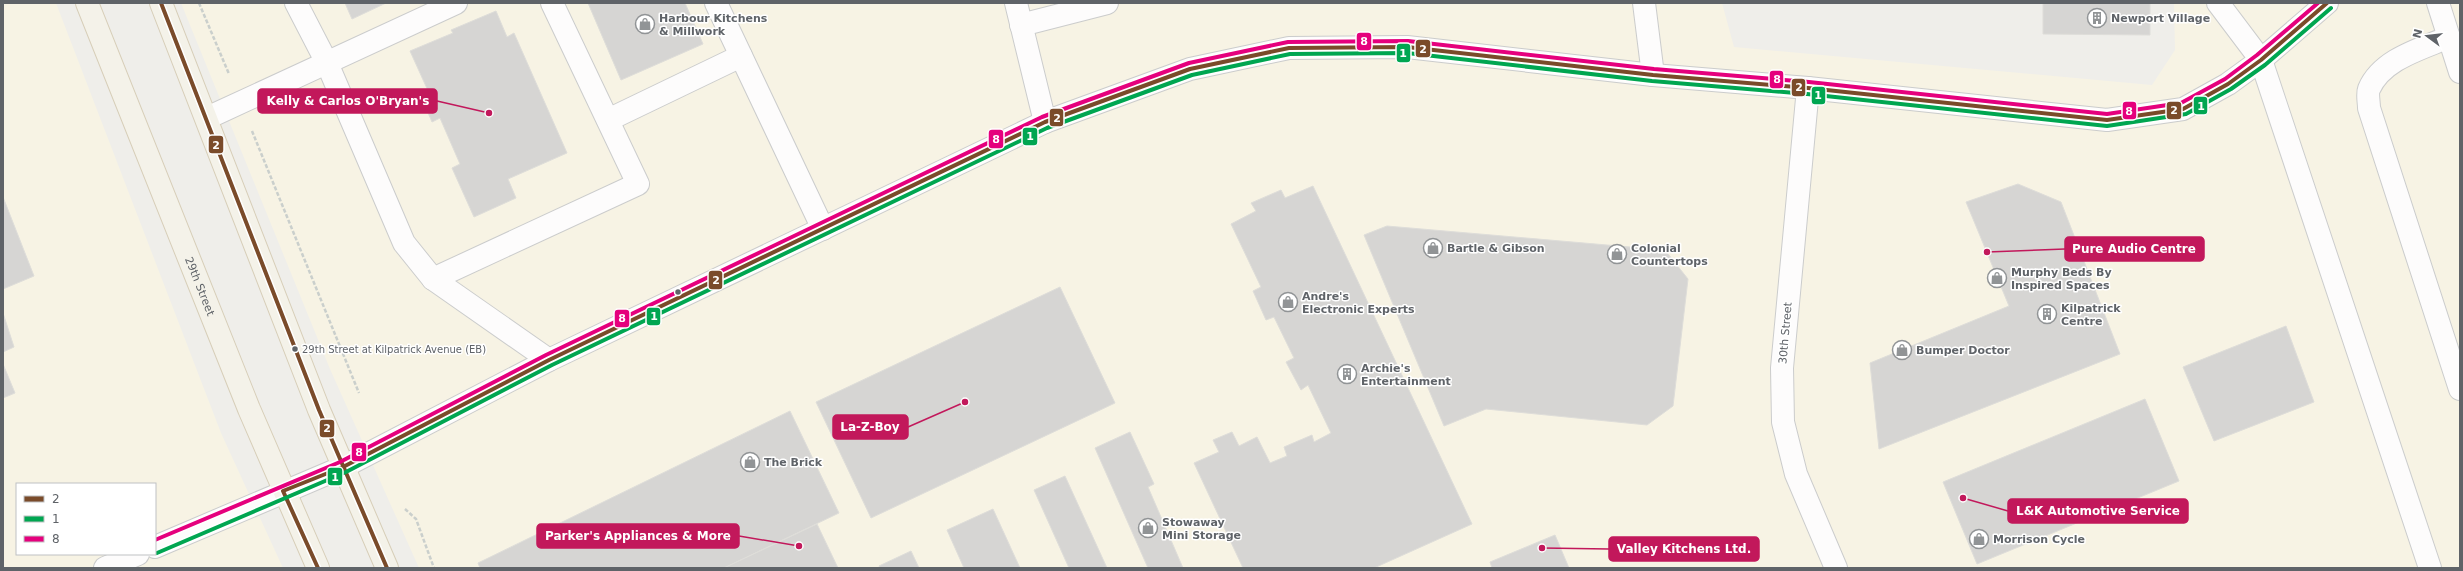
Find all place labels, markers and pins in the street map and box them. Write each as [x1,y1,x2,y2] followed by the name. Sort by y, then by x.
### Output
[2086,7,2108,29] building icon: Newport Village
[659,12,768,38] place label: Harbour Kitchens & Millwork
[2111,12,2210,25] place label: Newport Village
[634,13,656,35] shop icon: Harbour Kitchens & Millwork
[258,89,437,113] callout: Kelly & Carlos O'Bryan's
[1422,237,1444,259] shop icon: Bartle & Gibson
[2065,237,2204,261] callout: Pure Audio Centre
[1447,242,1545,255] place label: Bartle & Gibson
[1631,242,1708,268] place label: Colonial Countertops
[1606,243,1628,265] shop icon: Colonial Countertops
[2011,266,2112,292] place label: Murphy Beds By Inspired Spaces
[1986,267,2008,289] shop icon: Murphy Beds By Inspired Spaces
[673,287,683,297] unlabelled marker
[1302,290,1415,316] place label: Andre's Electronic Experts
[1277,291,1299,313] shop icon: Andre's Electronic Experts
[2061,302,2121,328] place label: Kilpatrick Centre
[2036,303,2058,325] building icon: Kilpatrick Centre
[1891,339,1913,361] shop icon: Bumper Doctor
[290,344,300,354] marker: 29th Street at Kilpatrick Avenue (EB)
[302,344,486,355] place label: 29th Street at Kilpatrick Avenue (EB)
[1916,344,2010,357] place label: Bumper Doctor
[1361,362,1451,388] place label: Archie's Entertainment
[1336,363,1358,385] building icon: Archie's Entertainment
[833,415,908,439] callout: La-Z-Boy
[739,451,761,473] shop icon: The Brick
[764,456,823,469] place label: The Brick
[2008,499,2188,523] callout: L&K Automotive Service
[1162,516,1241,542] place label: Stowaway Mini Storage
[1137,517,1159,539] shop icon: Stowaway Mini Storage
[537,524,739,548] callout: Parker's Appliances & More
[1968,528,1990,550] shop icon: Morrison Cycle
[1993,533,2085,546] place label: Morrison Cycle
[1609,537,1759,561] callout: Valley Kitchens Ltd.

